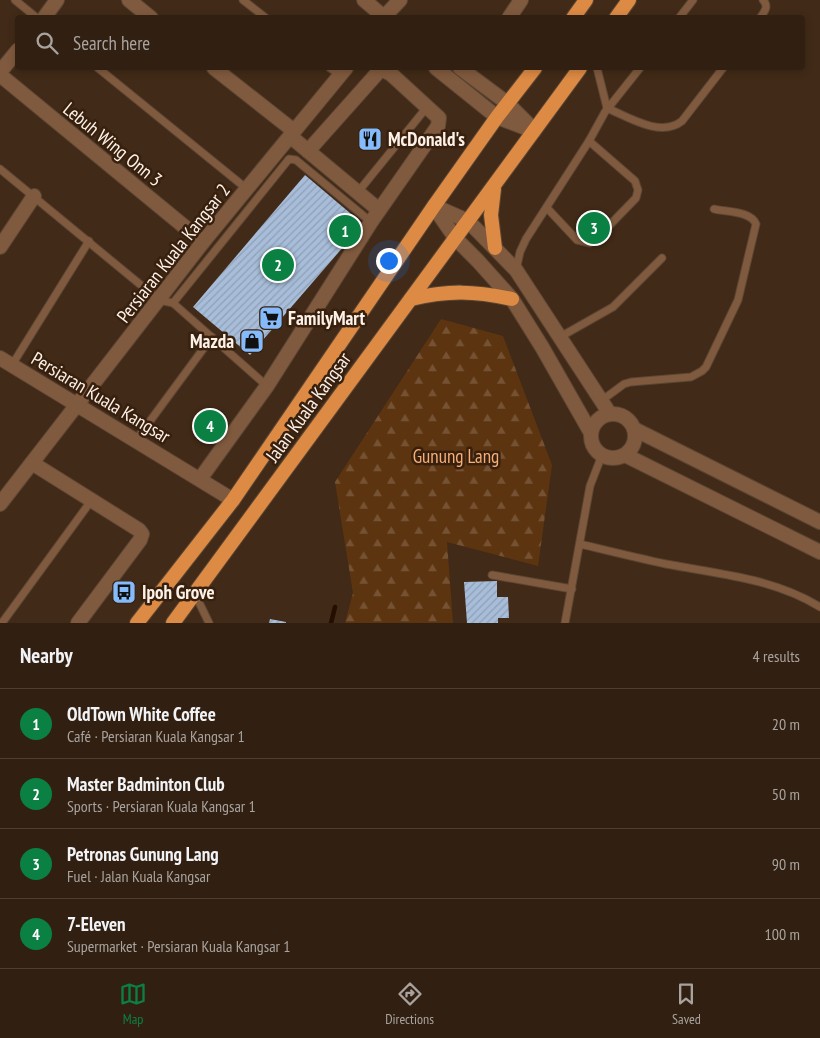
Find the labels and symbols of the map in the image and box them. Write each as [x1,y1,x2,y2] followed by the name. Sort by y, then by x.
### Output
[59,97,167,191] street label: Lebuh Wing Onn 3
[357,126,383,152] restaurant icon: McDonald's
[388,127,465,151] place label: McDonald's
[111,179,235,327] street label: Persiaran Kuala Kangsar 2
[578,209,610,247] pin: 3
[329,212,361,250] pin: 1
[262,246,294,284] pin: 2
[376,248,402,274] your location
[258,305,284,331] supermarket icon: FamilyMart
[288,306,365,330] place label: FamilyMart
[239,328,265,354] shop icon: Mazda
[190,329,234,353] place label: Mazda
[27,346,175,448] street label: Persiaran Kuala Kangsar
[260,347,356,467] street label: Jalan Kuala Kangsar
[194,407,226,445] pin: 4
[413,444,499,468] park label: Gunung Lang
[111,579,137,605] bus stop icon: Ipoh Grove
[142,580,215,604] place label: Ipoh Grove

